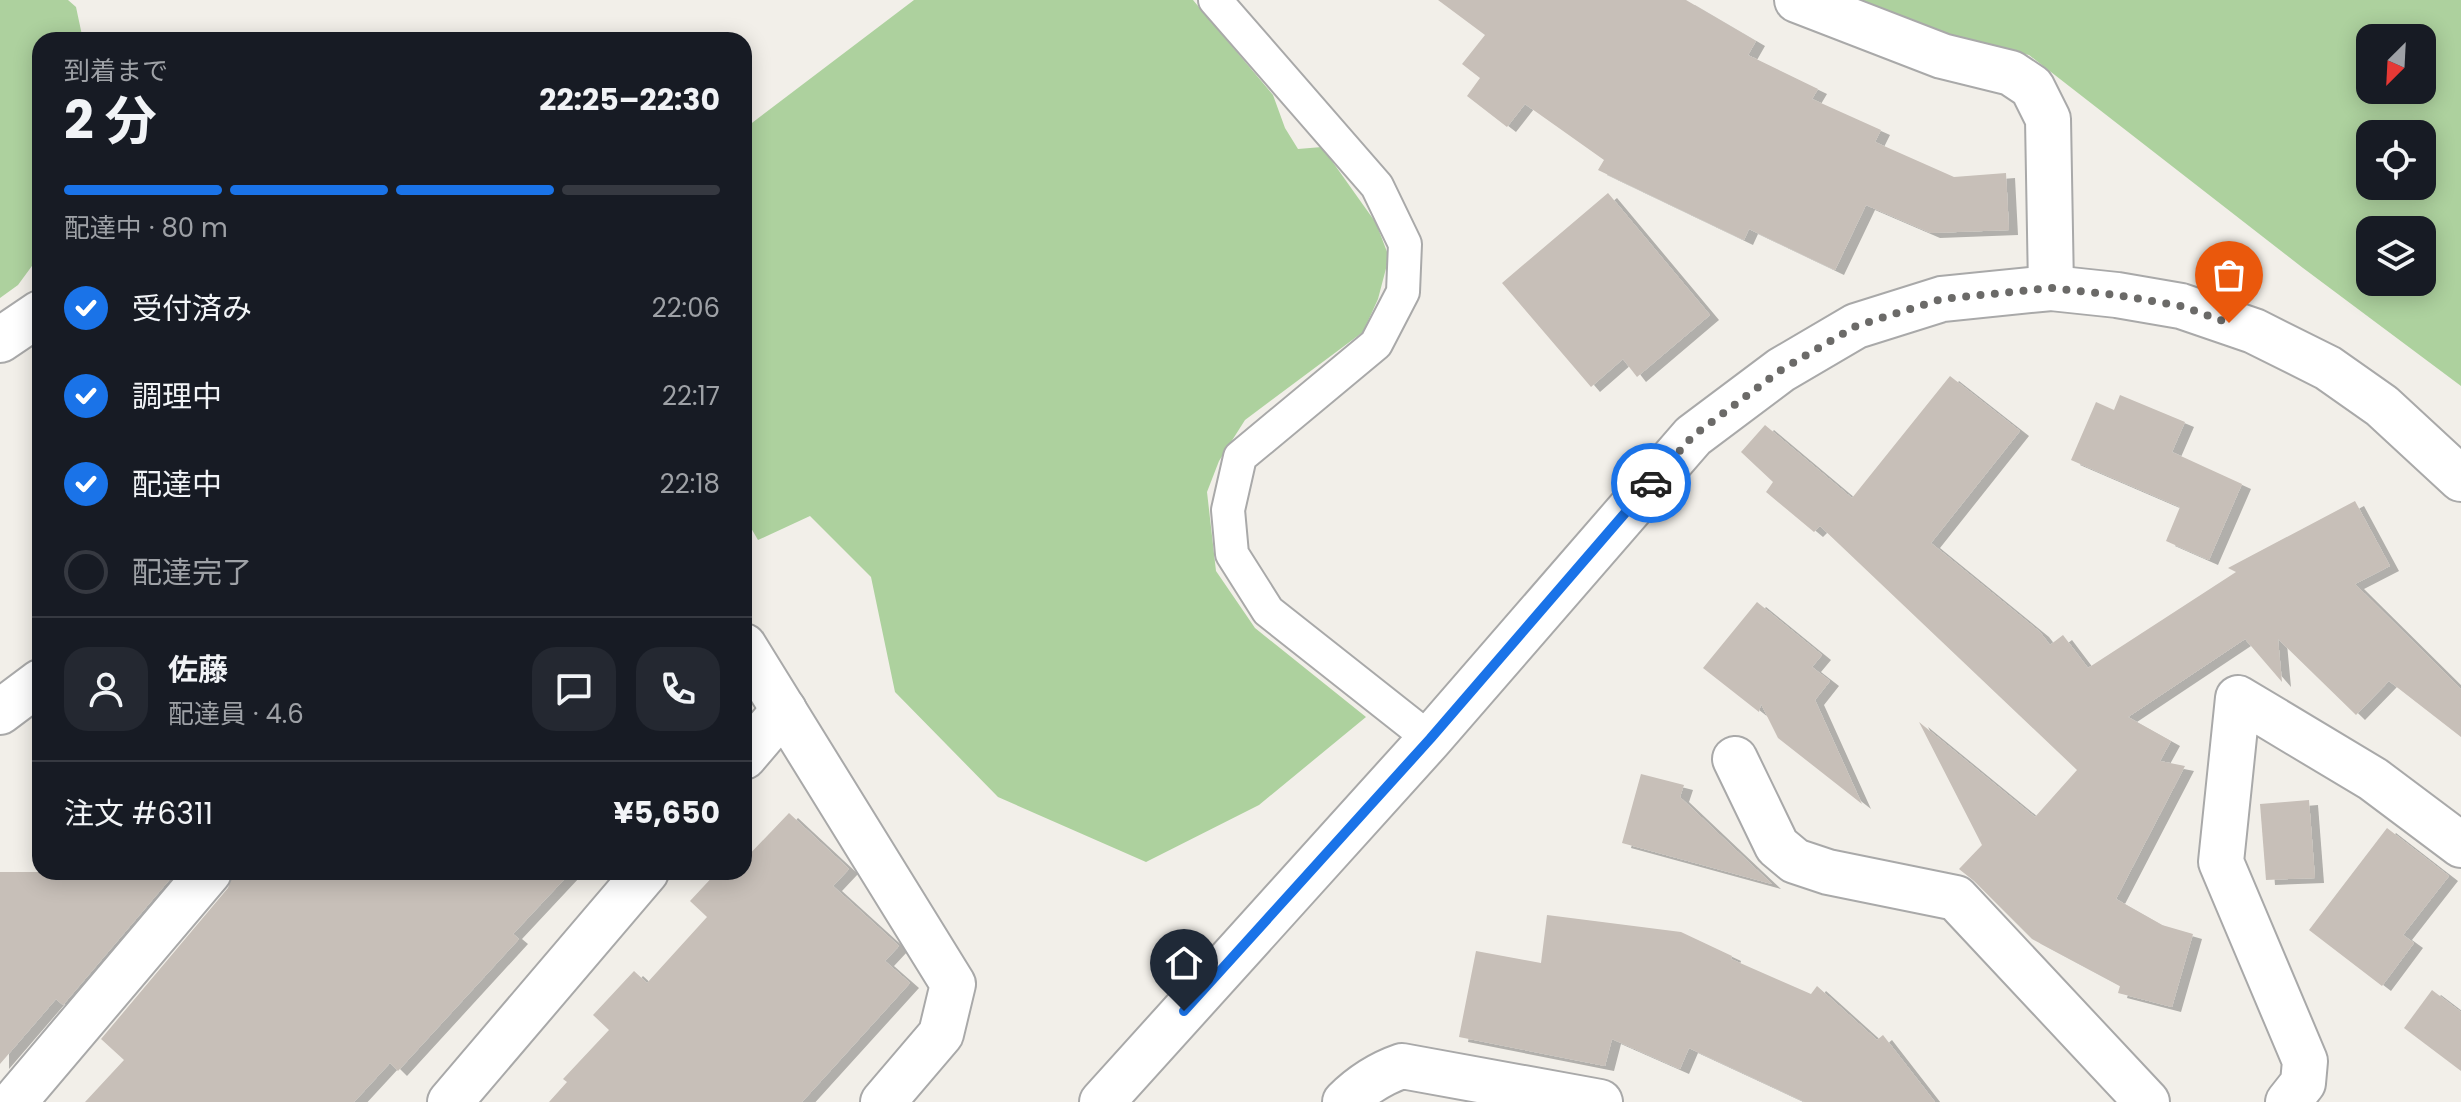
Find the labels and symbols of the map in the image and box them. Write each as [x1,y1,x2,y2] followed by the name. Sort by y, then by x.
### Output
[2356,24,2436,104] north arrow
[2195,241,2263,323] pin
[1611,443,1691,523] courier
[1150,929,1218,1011] pin

